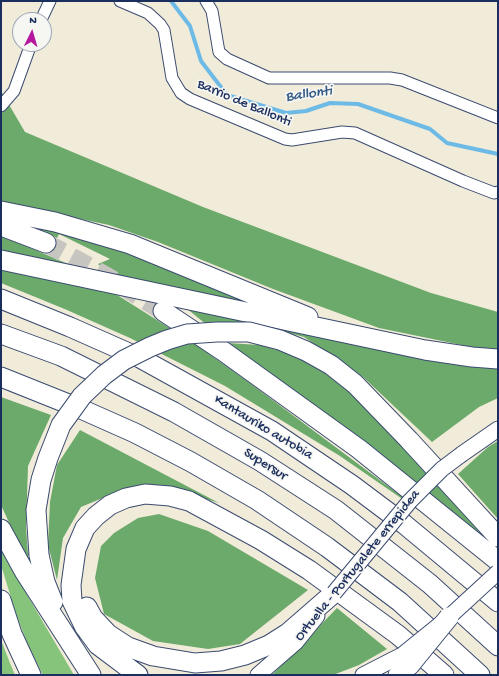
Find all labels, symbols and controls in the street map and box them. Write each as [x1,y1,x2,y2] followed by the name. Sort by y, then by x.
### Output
[12,12,52,52] north arrow
[29,15,37,27] text: N
[194,77,294,131] street label: Barrio de Ballonti
[285,83,333,107] water label: Ballonti
[210,392,316,464] street label: Kantauriko autobia
[240,445,290,485] street label: Supersur
[292,487,424,645] street label: Ortuella - Portugalete errepidea

